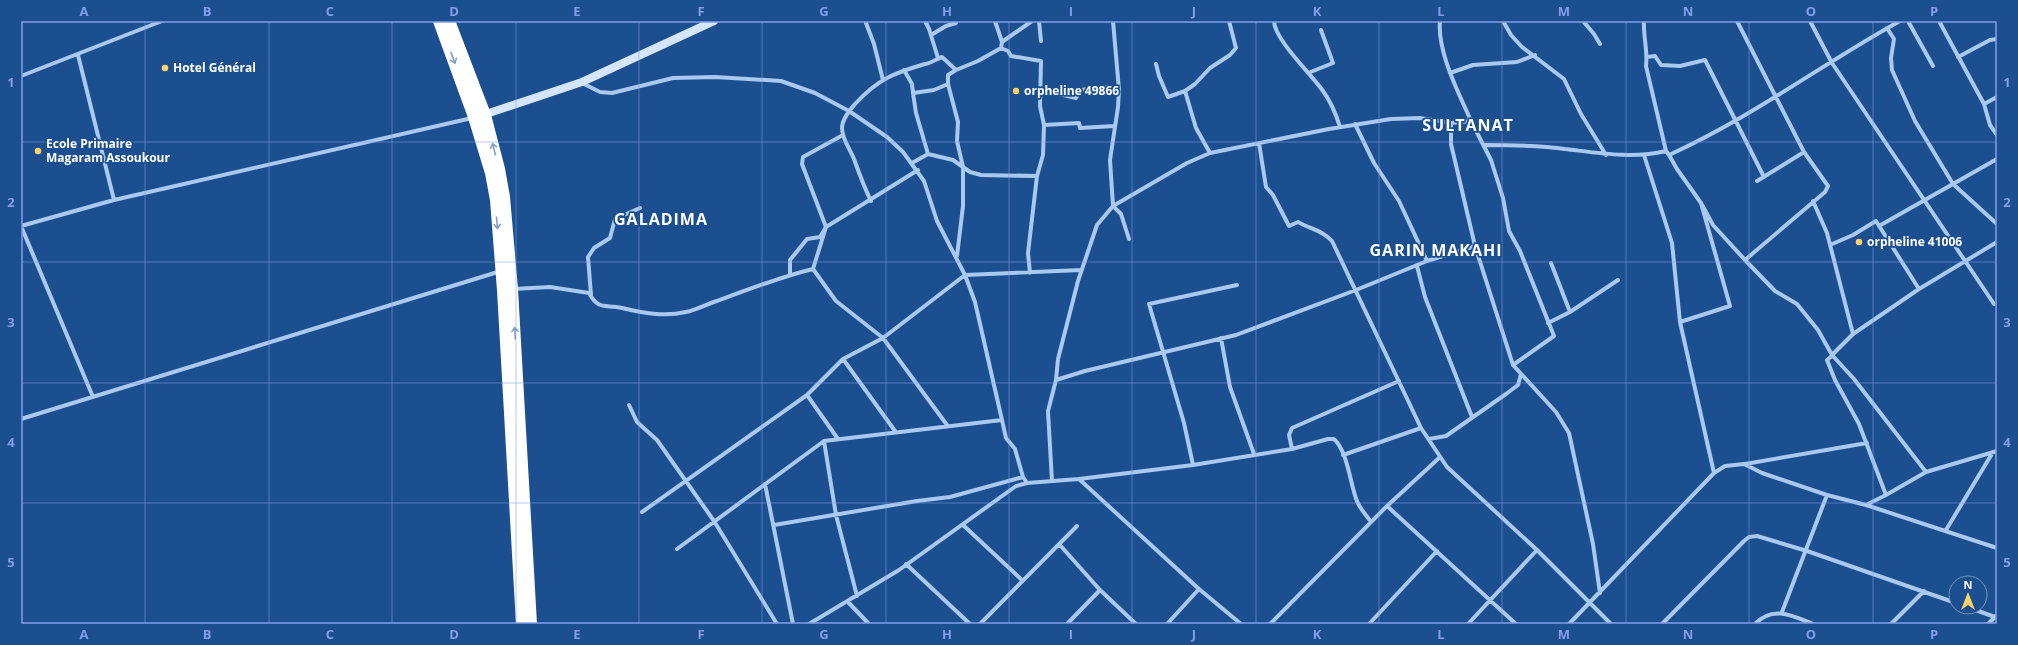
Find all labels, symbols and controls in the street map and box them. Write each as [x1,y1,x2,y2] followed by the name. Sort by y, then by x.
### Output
[80,2,89,20] text: A
[203,2,212,20] text: B
[326,2,334,20] text: C
[449,2,459,20] text: D
[573,2,581,20] text: E
[697,2,705,20] text: F
[819,2,829,20] text: G
[942,2,952,20] text: H
[1069,2,1073,20] text: I
[1191,2,1196,20] text: J
[1313,2,1322,20] text: K
[1437,2,1445,20] text: L
[1558,2,1570,20] text: M
[1683,2,1693,20] text: N
[1806,2,1816,20] text: O
[1930,2,1938,20] text: P
[449,51,457,63] one-way arrow
[173,59,256,76] place label: Hotel Général
[160,63,170,73] marker: Hotel Général
[7,73,15,91] text: 1
[2003,73,2011,91] text: 1
[1024,82,1119,99] place label: orpheline 49866
[1011,86,1021,96] marker: orpheline 49866
[1422,114,1514,136] district label: SULTANAT
[46,135,170,166] place label: Ecole Primaire Magaram Assoukour
[490,143,497,156] one-way arrow
[33,146,43,156] marker: Ecole Primaire Magaram Assoukour
[7,193,15,211] text: 2
[2003,193,2011,211] text: 2
[614,208,708,230] district label: GALADIMA
[494,216,501,229] one-way arrow
[1867,233,1962,250] place label: orpheline 41006
[1854,237,1864,247] marker: orpheline 41006
[1370,239,1502,261] district label: GARIN MAKAHI
[7,313,15,331] text: 3
[2003,313,2011,331] text: 3
[511,327,518,340] one-way arrow
[7,433,15,451] text: 4
[2003,433,2011,451] text: 4
[7,553,15,571] text: 5
[2003,553,2011,571] text: 5
[1948,575,1988,615] north arrow
[1964,577,1972,592] text: N
[80,625,89,643] text: A
[203,625,212,643] text: B
[326,625,334,643] text: C
[449,625,459,643] text: D
[573,625,581,643] text: E
[697,625,705,643] text: F
[819,625,829,643] text: G
[942,625,952,643] text: H
[1069,625,1073,643] text: I
[1191,625,1196,643] text: J
[1313,625,1322,643] text: K
[1437,625,1445,643] text: L
[1558,625,1570,643] text: M
[1683,625,1693,643] text: N
[1806,625,1816,643] text: O
[1930,625,1938,643] text: P

